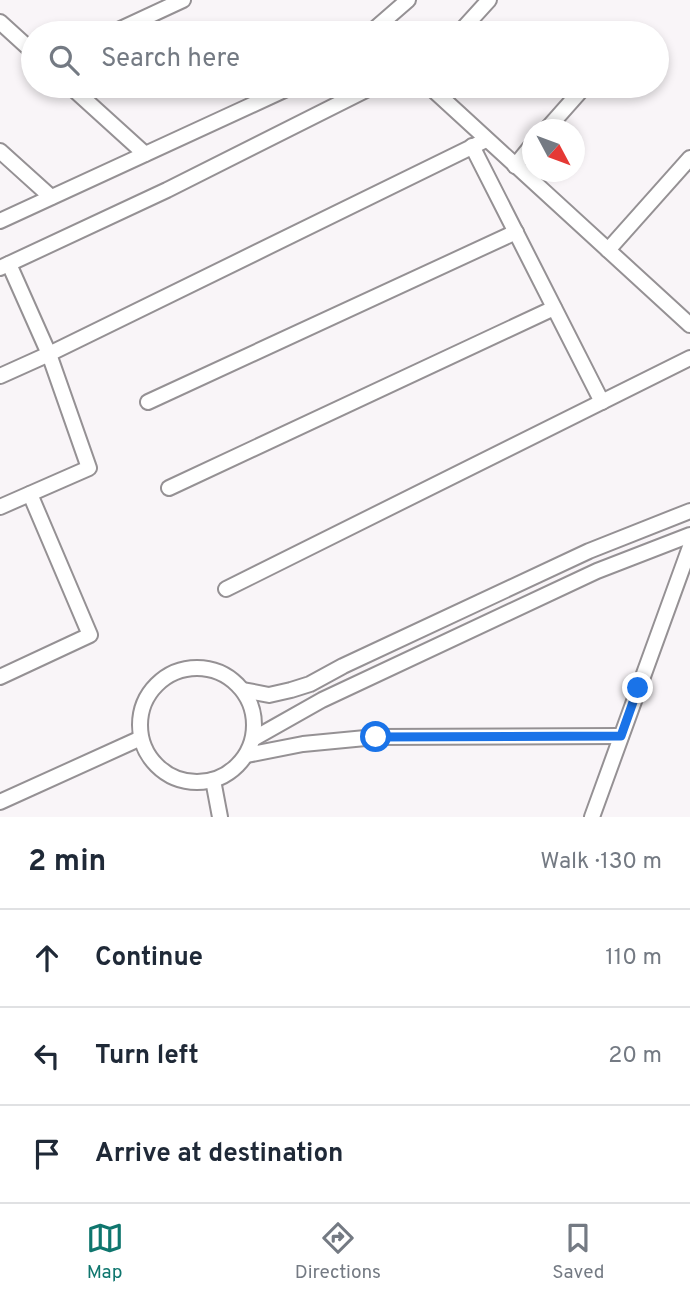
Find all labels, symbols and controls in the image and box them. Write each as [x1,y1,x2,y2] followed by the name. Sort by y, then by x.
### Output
[21,21,669,98] search box
[45,41,83,79] icon: search
[101,43,240,76] text: Search here
[522,119,585,182] north arrow
[622,672,653,703] route end
[360,721,391,752] route start
[28,844,106,881] text: 2 min
[540,848,662,877] text: Walk · 130 m
[28,939,66,977] icon: ahead
[95,942,203,975] text: Continue
[605,944,662,973] text: 110 m
[28,1037,66,1075] icon: left
[95,1040,199,1073] text: Turn left
[608,1042,662,1071] text: 20 m
[28,1135,66,1173] icon: arrive
[95,1138,343,1171] text: Arrive at destination
[86,1219,124,1285] tab: Map
[295,1219,381,1285] tab: Directions
[552,1219,604,1285] tab: Saved

